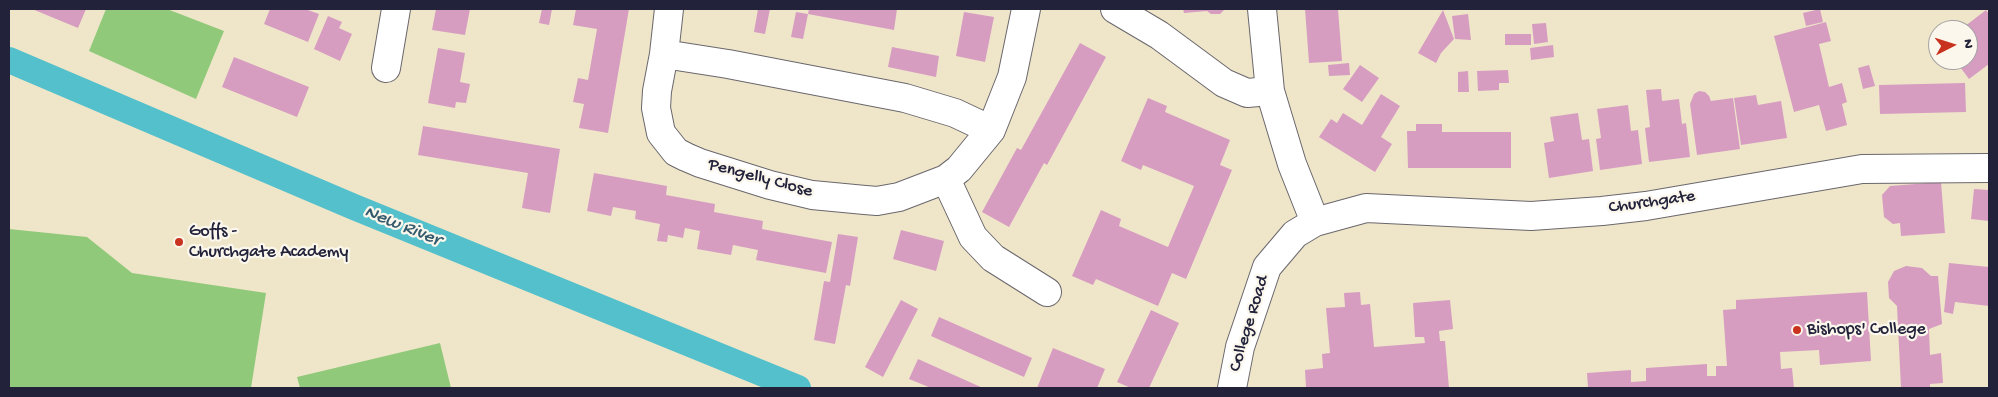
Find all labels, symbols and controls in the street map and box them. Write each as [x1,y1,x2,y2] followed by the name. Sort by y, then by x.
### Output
[1928,20,1978,70] north arrow
[1959,38,1976,49] text: N
[705,155,815,203] street label: Pengelly Close
[1607,186,1697,220] street label: Churchgate
[360,201,444,253] water label: New River
[189,221,348,264] place label: Goffs - Churchgate Academy
[173,236,185,248] marker: Goffs - Churchgate Academy
[1225,273,1275,375] street label: College Road
[1807,319,1926,341] place label: Bishops' College
[1791,324,1803,336] marker: Bishops' College

